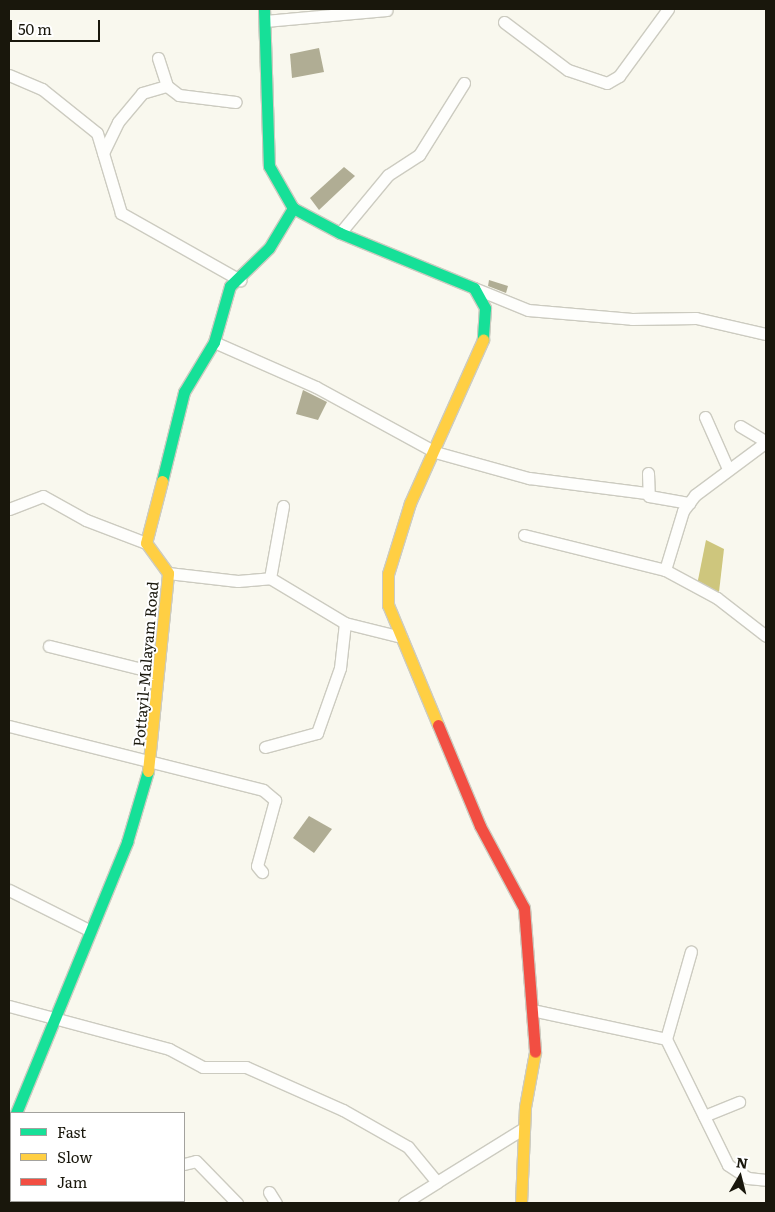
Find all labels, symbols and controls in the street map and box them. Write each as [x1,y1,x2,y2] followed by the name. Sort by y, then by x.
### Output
[12,10,102,42] scale bar
[18,17,52,40] text: 50 m
[129,580,161,748] street label: Pottayil-Malayam Road
[10,1112,185,1202] legend
[57,1120,86,1143] text: Fast
[57,1145,92,1168] text: Slow
[735,1151,749,1173] text: N
[715,1152,765,1202] north arrow
[57,1170,87,1193] text: Jam

